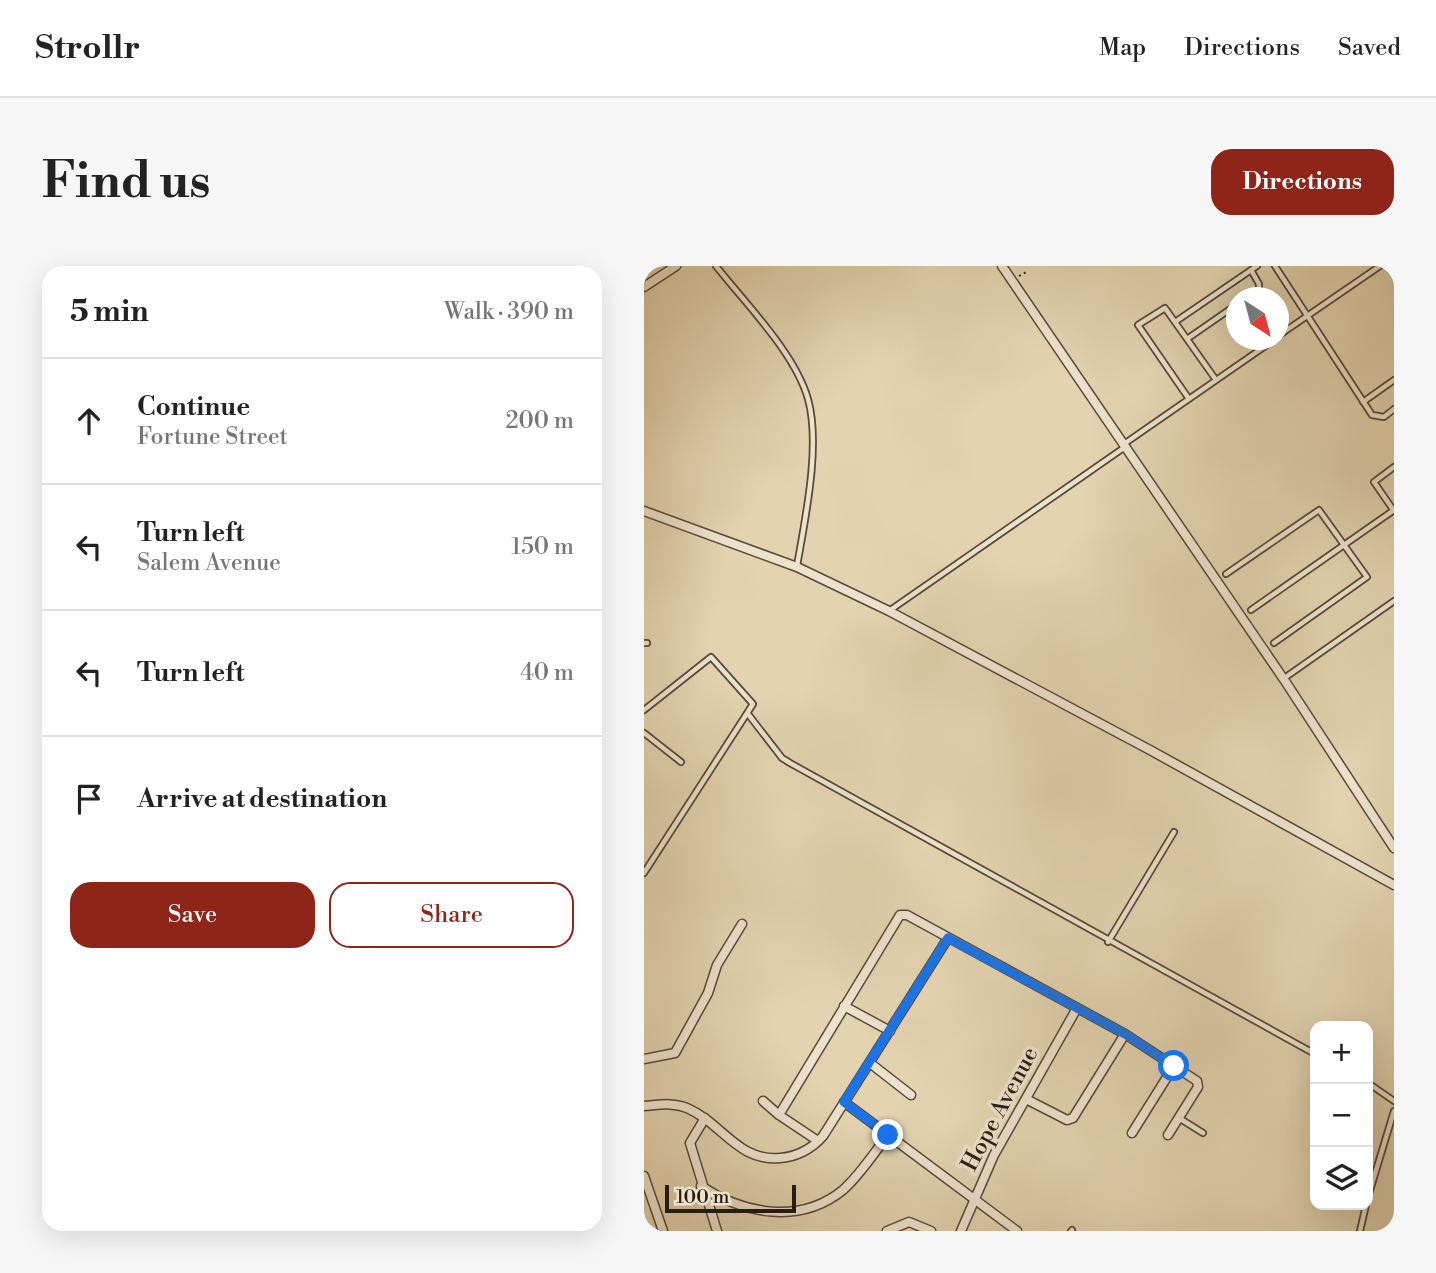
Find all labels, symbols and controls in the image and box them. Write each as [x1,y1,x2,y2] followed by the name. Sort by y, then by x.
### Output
[35,28,140,69] text: Strollr
[1099,33,1146,63] text: Map
[1184,33,1300,63] text: Directions
[1338,33,1401,63] text: Saved
[1211,149,1394,215] button: Directions
[42,152,211,213] text: Find us
[1226,287,1289,350] north arrow
[70,293,149,331] text: 5 min
[444,298,574,326] text: Walk · 390 m
[137,391,250,423] text: Continue
[70,402,108,440] icon: ahead
[506,407,574,435] text: 200 m
[137,423,288,451] text: Fortune Street
[137,517,245,549] text: Turn left
[70,528,108,566] icon: left
[511,533,574,561] text: 150 m
[137,549,281,577] text: Salem Avenue
[70,654,108,692] icon: left
[137,657,245,689] text: Turn left
[520,659,574,687] text: 40 m
[70,780,108,818] icon: arrive
[137,783,387,815] text: Arrive at destination
[70,882,315,948] button: Save
[329,882,574,948] button: Share
[1310,1021,1373,1210] map controls
[1310,1021,1373,1084] button: +
[956,1042,1044,1176] street label: Hope Avenue
[1158,1050,1189,1081] route start
[1310,1084,1373,1147] button: −
[872,1119,903,1150] route end
[1310,1147,1373,1210] button: layers
[665,1182,796,1214] scale bar
[676,1185,729,1209] text: 100 m

